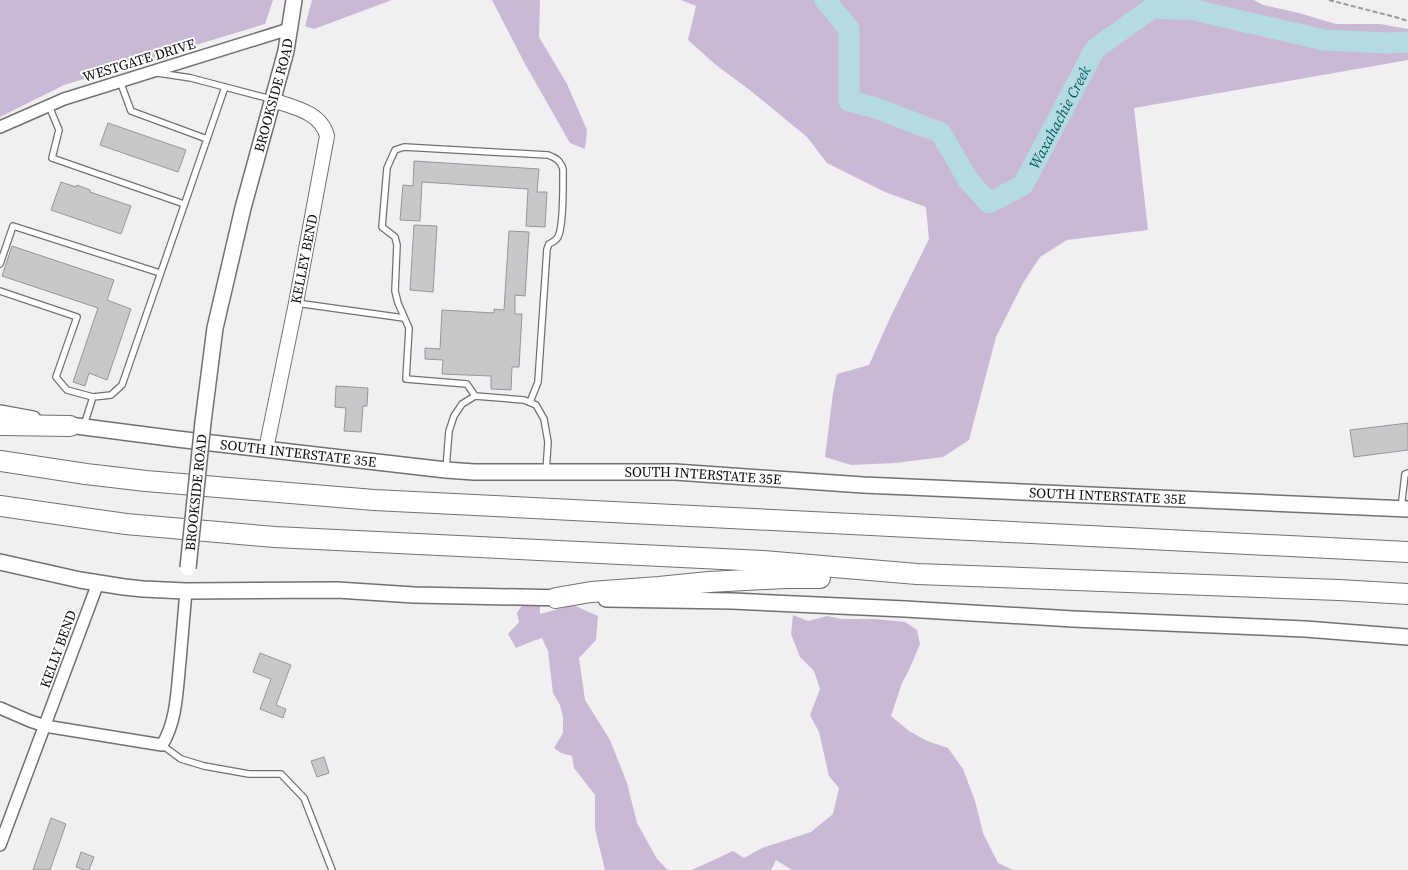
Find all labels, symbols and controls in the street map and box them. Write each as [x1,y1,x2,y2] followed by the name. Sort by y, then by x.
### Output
[80,33,198,87] street label: WESTGATE DRIVE
[249,37,298,154] street label: BROOKSIDE ROAD
[1023,61,1095,172] water label: Waxahachie Creek
[286,212,322,306] street label: KELLEY BEND
[180,433,212,552] street label: BROOKSIDE ROAD
[219,434,377,472] street label: SOUTH INTERSTATE 35E
[625,462,782,489] street label: SOUTH INTERSTATE 35E
[1029,482,1186,509] street label: SOUTH INTERSTATE 35E
[35,607,81,691] street label: KELLY BEND

